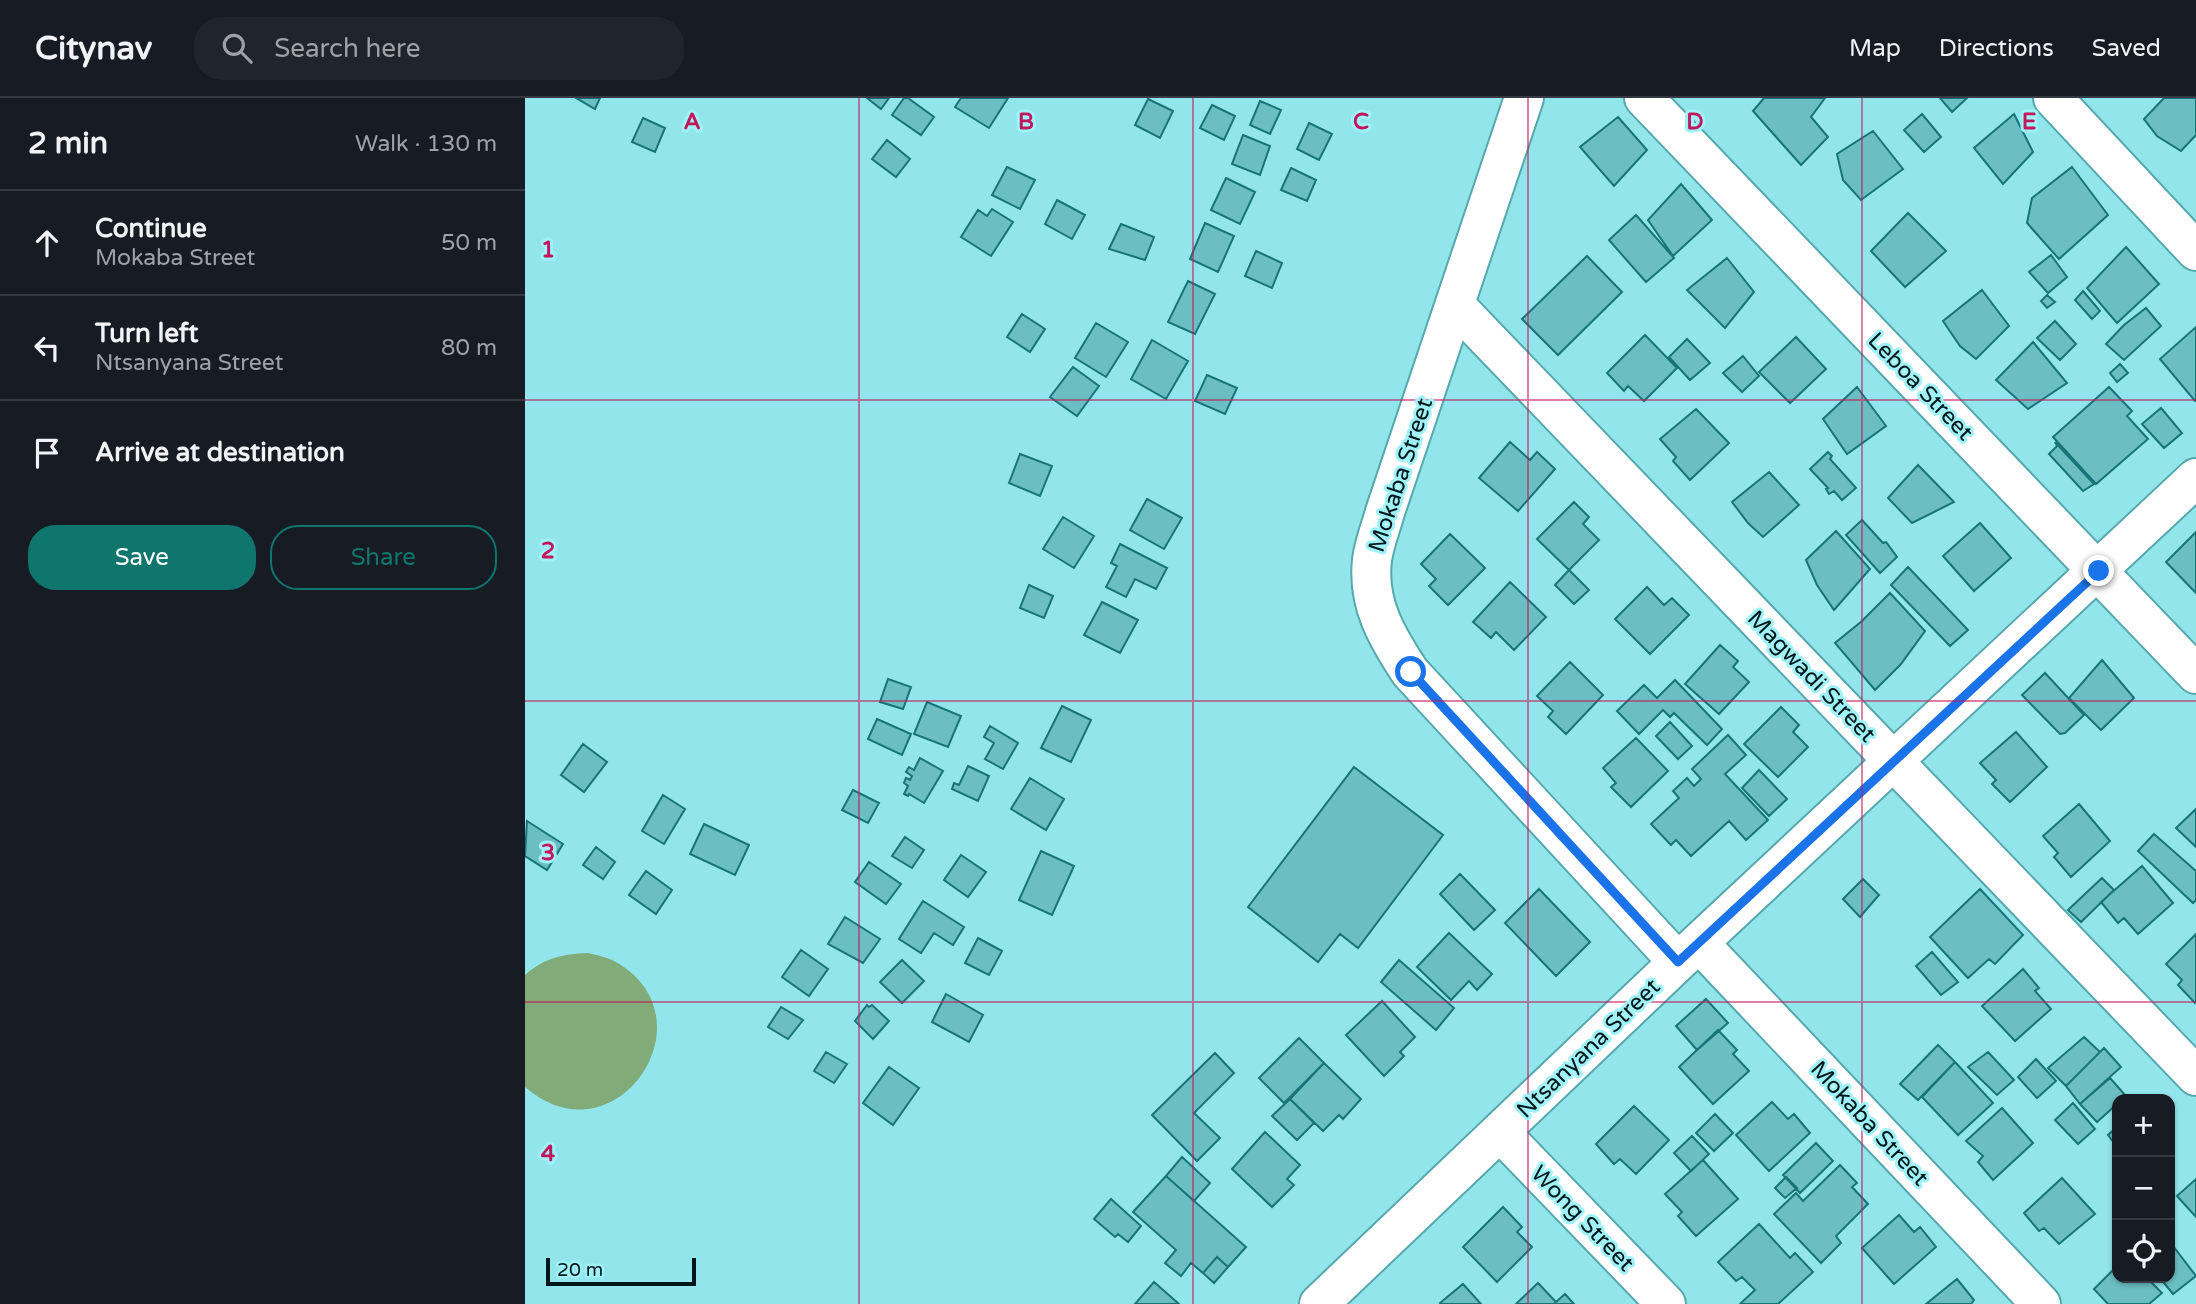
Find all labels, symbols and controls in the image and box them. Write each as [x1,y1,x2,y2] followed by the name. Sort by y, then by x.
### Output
[194,17,684,80] search box
[35,29,152,68] text: Citynav
[218,29,256,67] icon: search
[274,33,420,64] text: Search here
[1849,34,1901,63] text: Map
[1939,34,2054,63] text: Directions
[2092,34,2161,63] text: Saved
[683,108,701,136] text: A
[1018,108,1034,136] text: B
[1353,108,1369,136] text: C
[1686,108,1704,136] text: D
[2022,108,2036,136] text: E
[28,125,108,162] text: 2 min
[355,130,497,158] text: Walk · 130 m
[95,213,207,244] text: Continue
[28,224,66,262] icon: ahead
[441,229,497,257] text: 50 m
[541,236,555,264] text: 1
[95,244,255,272] text: Mokaba Street
[95,318,198,349] text: Turn left
[1862,327,1979,447] street label: Leboa Street
[28,329,66,367] icon: left
[441,334,497,362] text: 80 m
[95,349,284,377] text: Ntsanyana Street
[1363,395,1439,556] street label: Mokaba Street
[28,434,66,472] icon: arrive
[95,437,345,468] text: Arrive at destination
[28,525,256,590] button: Save
[270,525,497,590] button: Share
[541,537,555,565] text: 2
[2083,555,2114,586] route end
[1741,605,1881,749] street label: Magwadi Street
[1395,656,1426,687] route start
[541,839,555,867] text: 3
[1511,973,1666,1124] street label: Ntsanyana Street
[1804,1056,1934,1192] street label: Mokaba Street
[2112,1094,2175,1283] map controls
[2112,1094,2175,1157] button: +
[541,1140,556,1168] text: 4
[2112,1157,2175,1220] button: −
[1525,1160,1640,1278] street label: Wong Street
[2112,1220,2175,1283] button: locate
[546,1255,697,1287] scale bar
[557,1259,603,1281] text: 20 m

